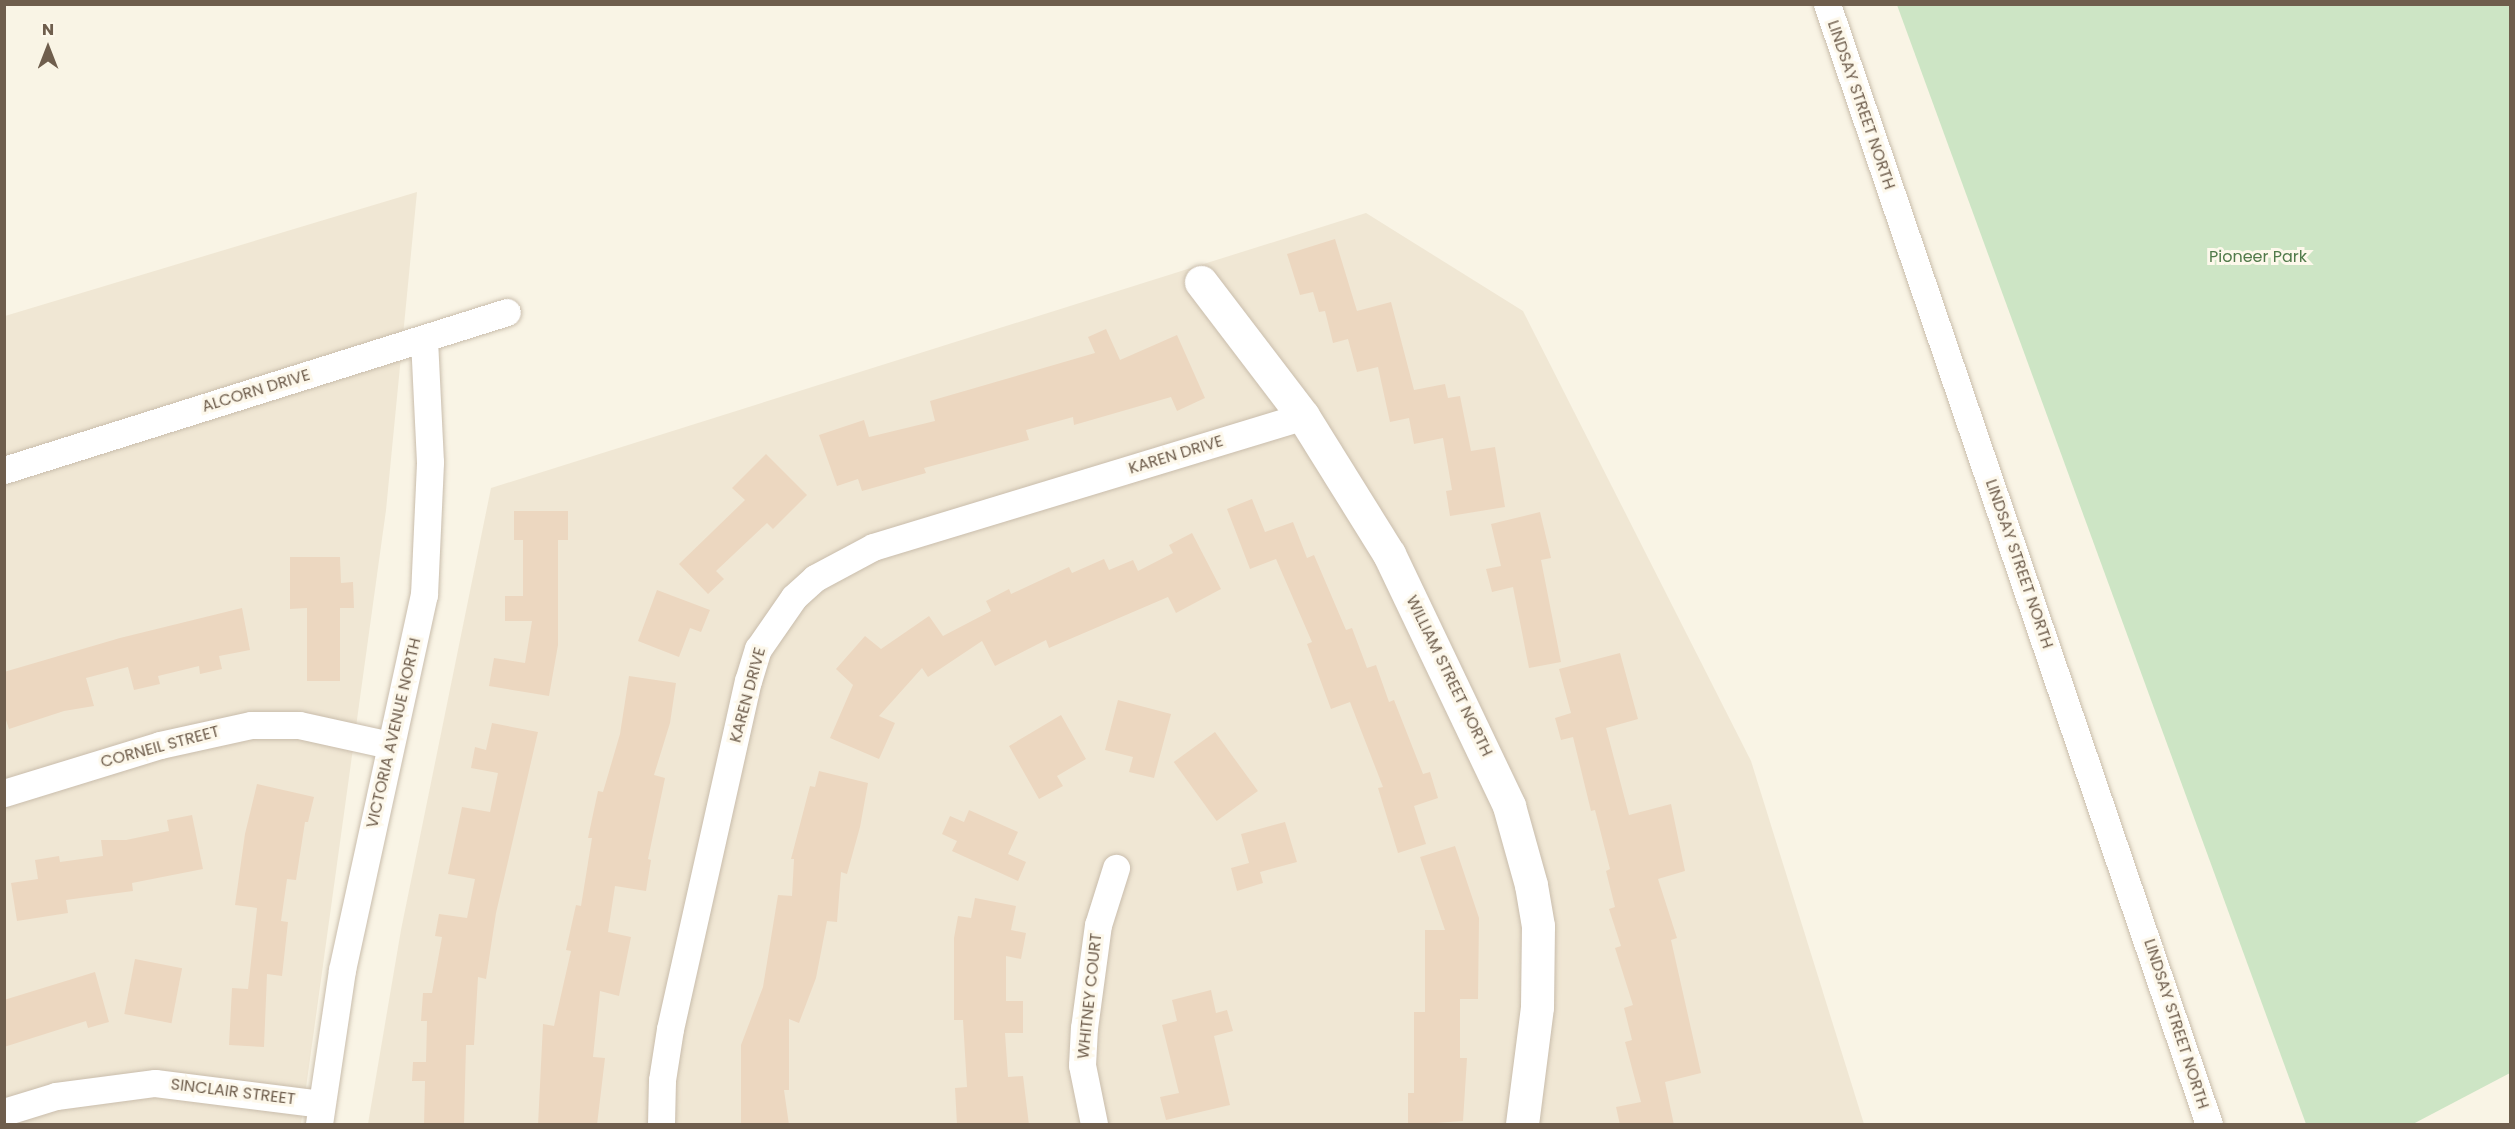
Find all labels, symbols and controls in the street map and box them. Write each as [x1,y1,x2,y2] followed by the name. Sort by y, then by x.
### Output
[18,18,78,78] north arrow
[42,18,54,41] text: N
[1823,18,1899,192] street label: LINDSAY STREET NORTH
[2209,247,2307,267] park label: Pioneer Park
[200,365,312,417] street label: ALCORN DRIVE
[1126,432,1226,478] street label: KAREN DRIVE
[1981,477,2057,651] street label: LINDSAY STREET NORTH
[1402,592,1496,760] street label: WILLIAM STREET NORTH
[363,636,425,830] street label: VICTORIA AVENUE NORTH
[726,645,770,745] street label: KAREN DRIVE
[99,722,221,772] street label: CORNEIL STREET
[1074,932,1106,1060] street label: WHITNEY COURT
[2139,937,2213,1111] street label: LINDSAY STREET NORTH
[170,1075,296,1109] street label: SINCLAIR STREET

